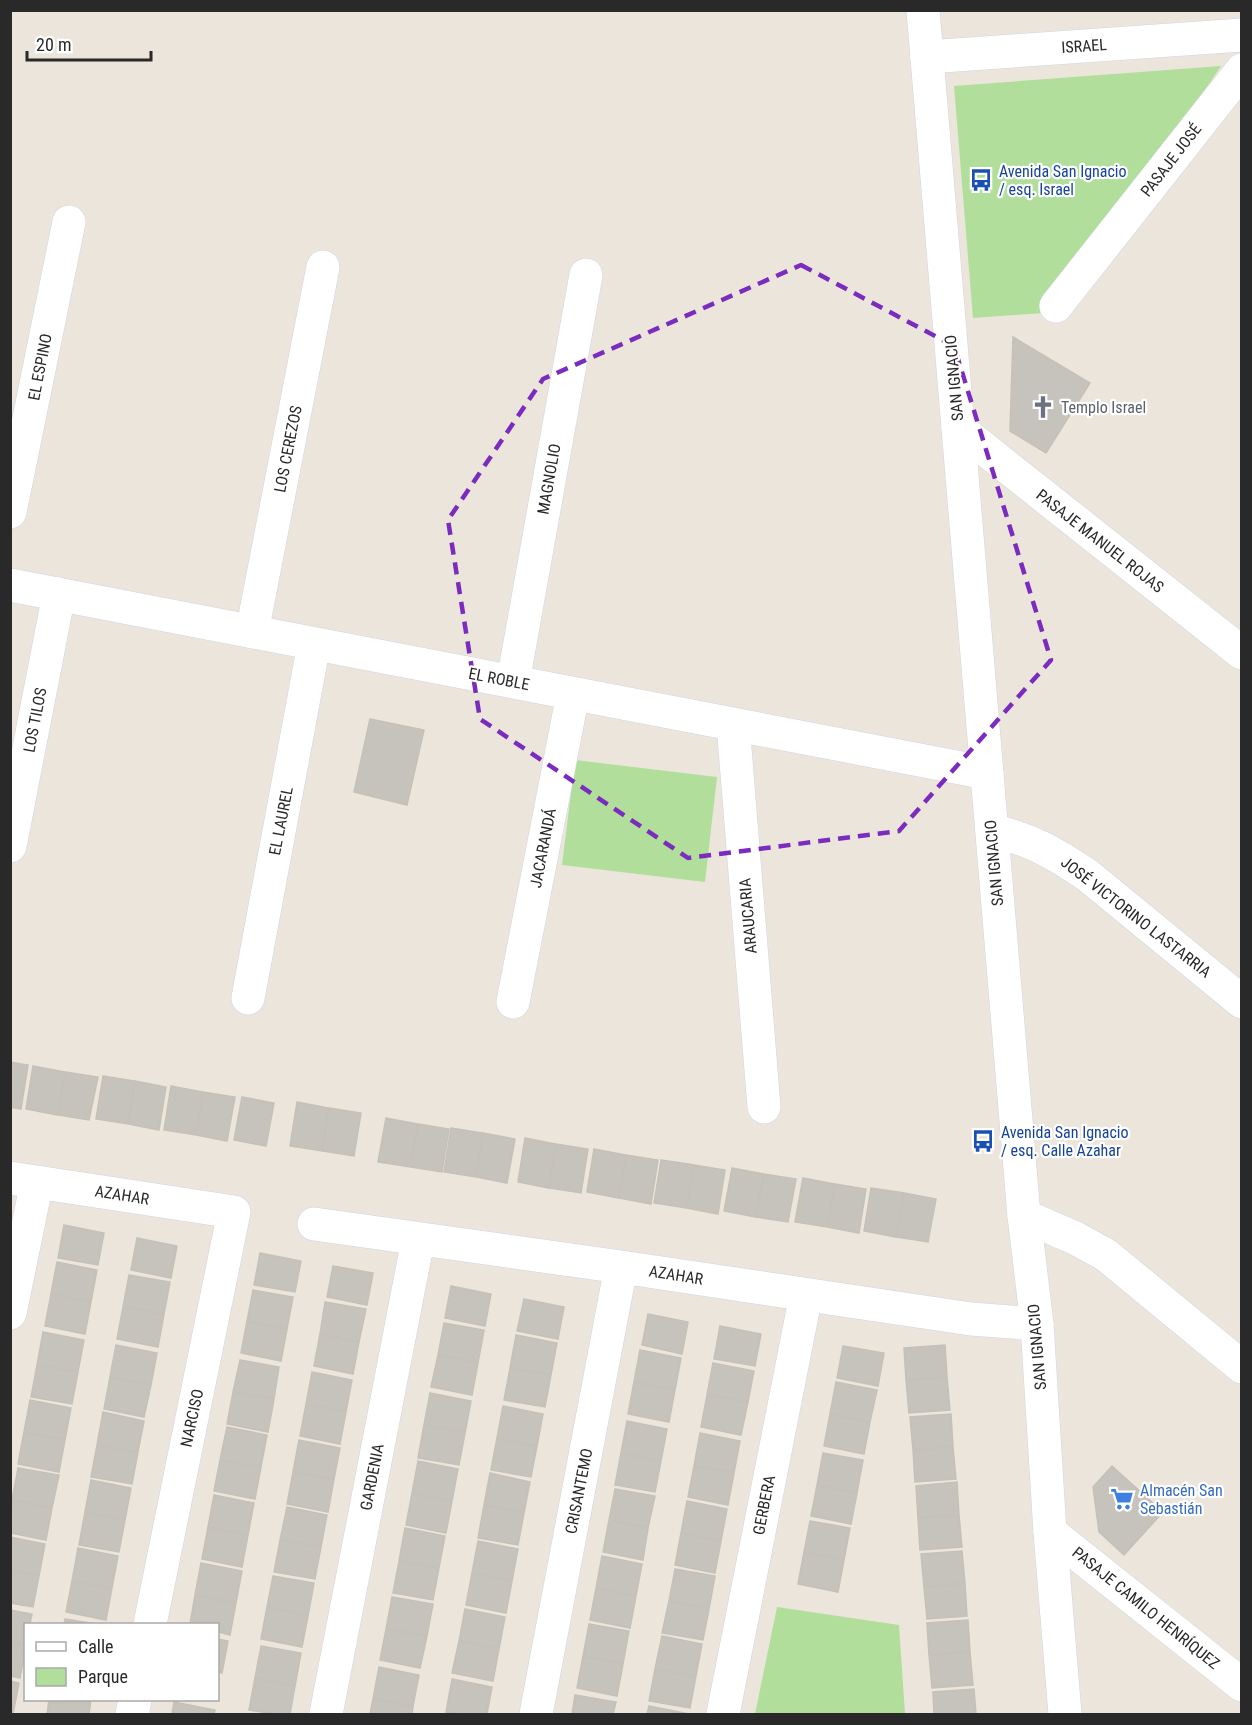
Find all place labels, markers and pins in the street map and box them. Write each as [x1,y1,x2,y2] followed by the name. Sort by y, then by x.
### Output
[999,162,1127,199] place label: Avenida San Ignacio / esq. Israel
[968,167,994,193] bus stop icon: Avenida San Ignacio / esq. Israel
[1030,394,1056,420] church icon: Templo Israel
[1061,398,1146,417] place label: Templo Israel
[1001,1123,1129,1160] place label: Avenida San Ignacio / esq. Calle Azahar
[970,1128,996,1154] bus stop icon: Avenida San Ignacio / esq. Calle Azahar
[1140,1481,1223,1518] place label: Almacén San Sebastián
[1109,1486,1135,1512] supermarket icon: Almacén San Sebastián

